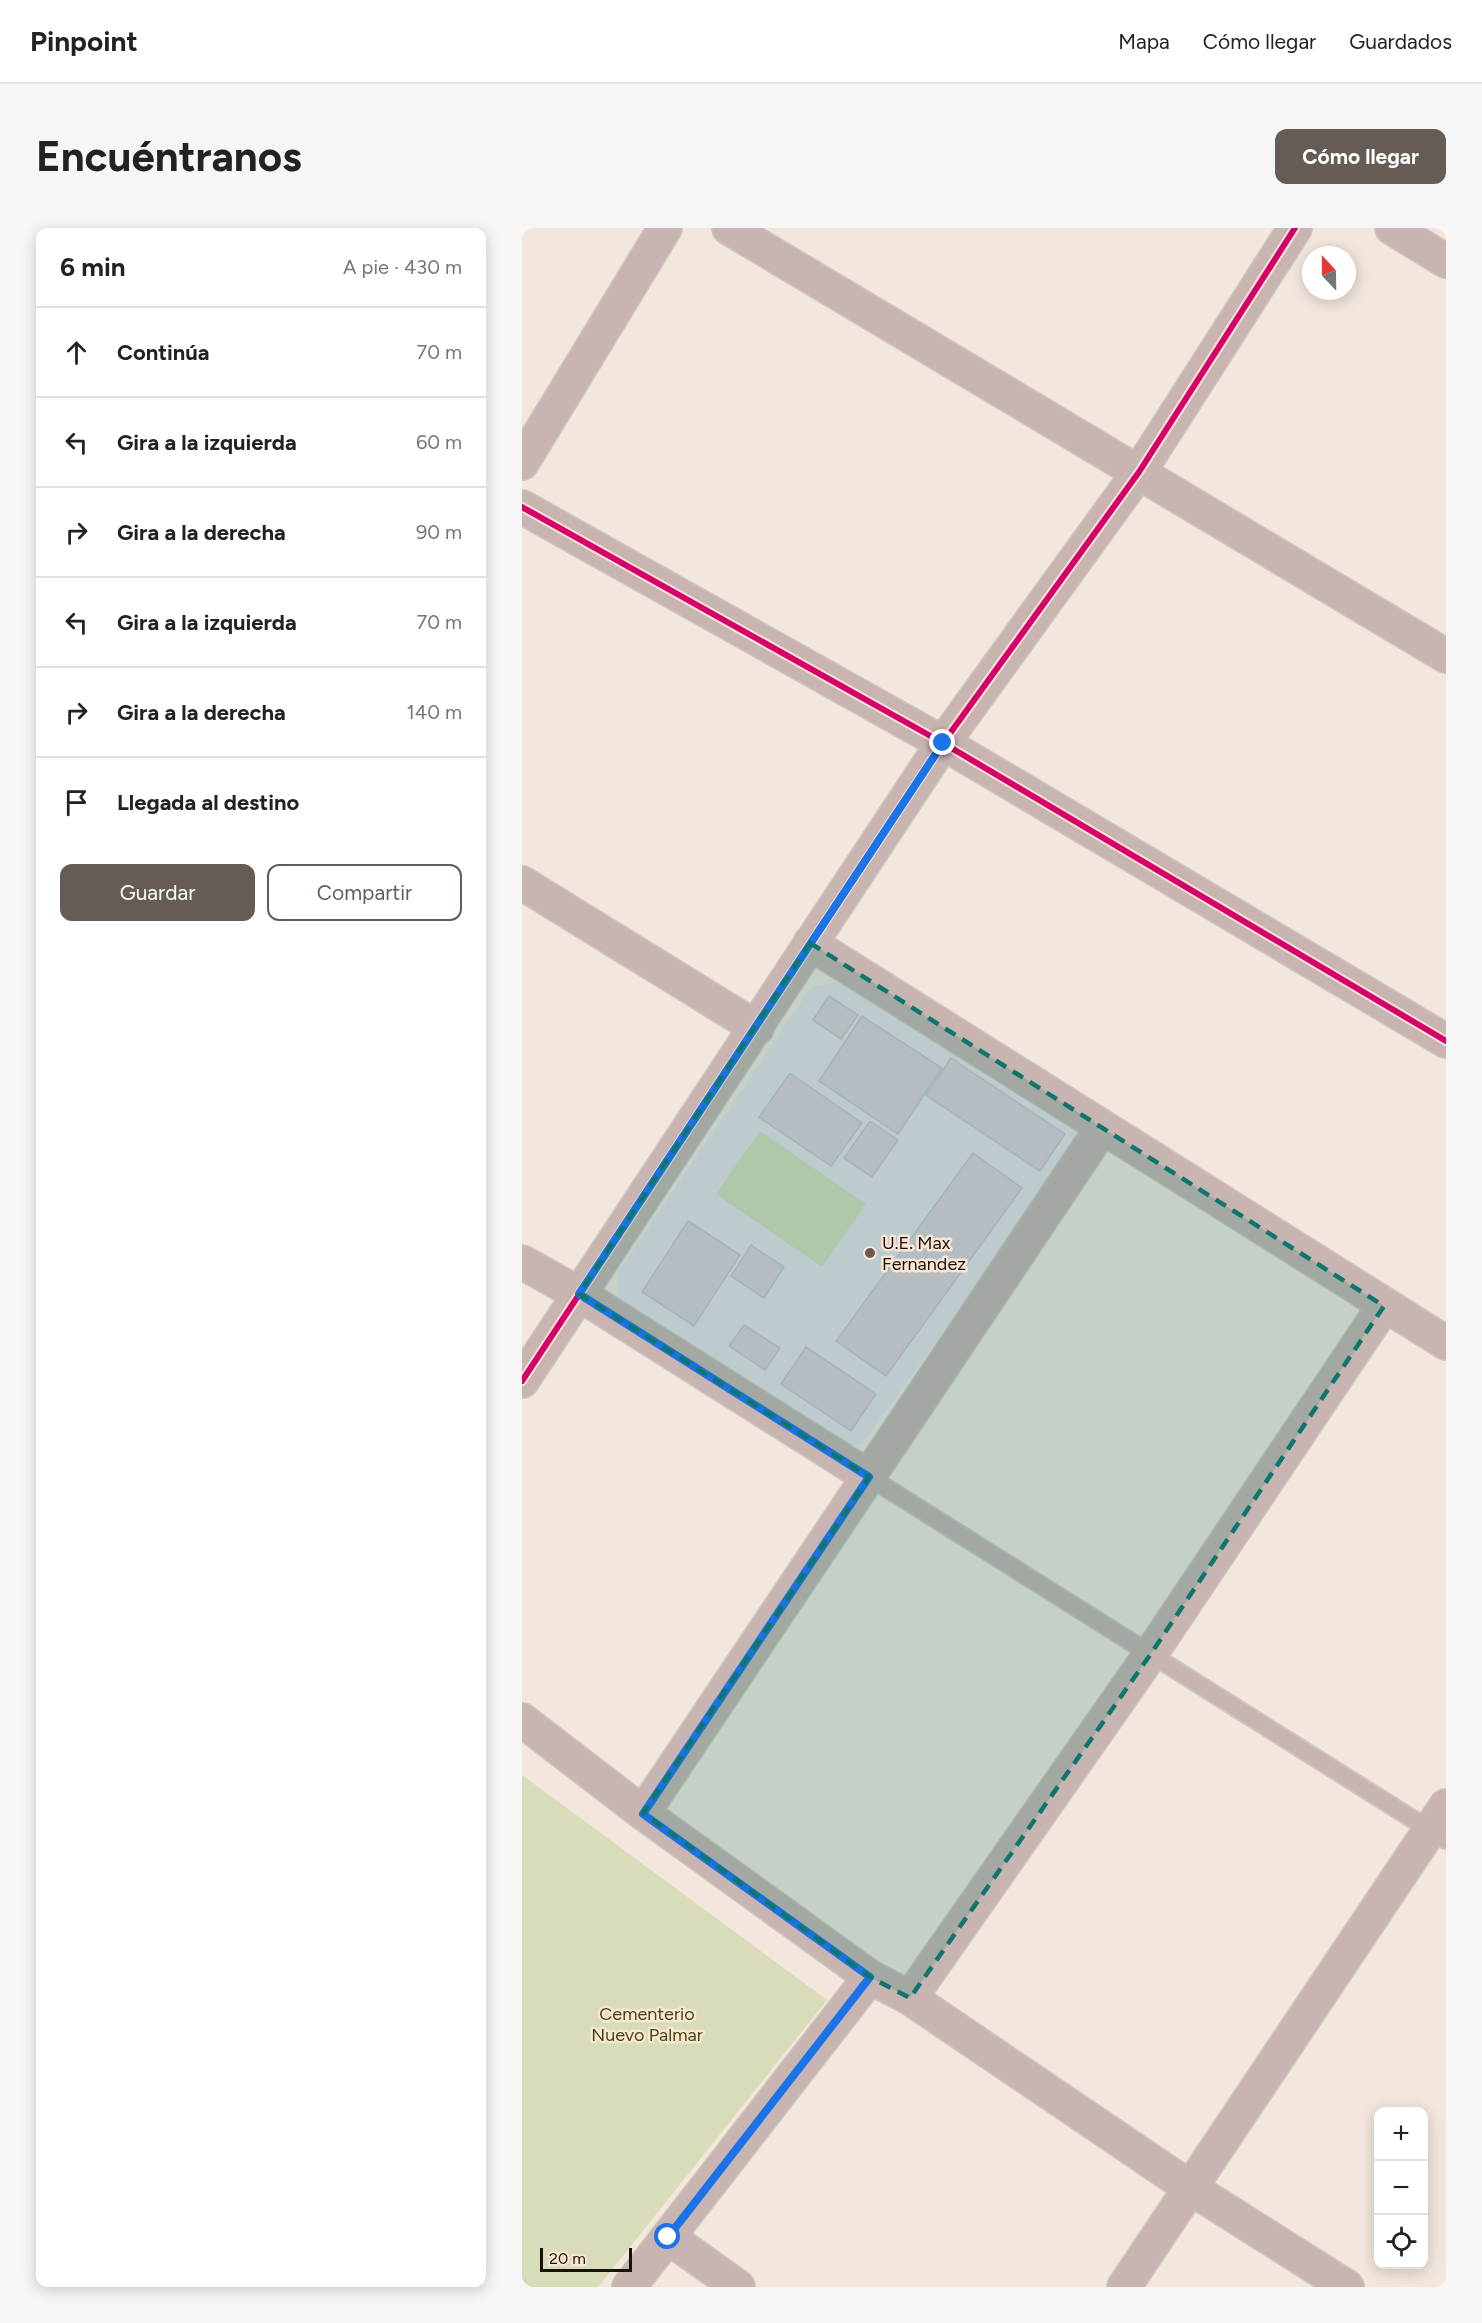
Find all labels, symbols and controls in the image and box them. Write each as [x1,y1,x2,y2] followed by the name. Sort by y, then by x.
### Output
[30,24,138,58] text: Pinpoint
[1118,29,1170,54] text: Mapa
[1203,29,1316,54] text: Cómo llegar
[1349,29,1452,54] text: Guardados
[1275,129,1446,184] button: Cómo llegar
[36,131,302,182] text: Encuéntranos
[1302,246,1356,300] north arrow
[60,251,126,283] text: 6 min
[343,255,462,279] text: A pie · 430 m
[60,336,93,369] icon: ahead
[117,339,210,366] text: Continúa
[416,340,462,364] text: 70 m
[60,426,93,459] icon: left
[117,429,297,456] text: Gira a la izquierda
[416,430,462,454] text: 60 m
[60,516,93,549] icon: right
[117,519,286,546] text: Gira a la derecha
[416,520,462,544] text: 90 m
[60,606,93,639] icon: left
[117,609,297,636] text: Gira a la izquierda
[416,610,462,634] text: 70 m
[60,696,93,729] icon: right
[117,699,286,726] text: Gira a la derecha
[407,700,462,724] text: 140 m
[929,729,955,755] route end
[60,786,93,819] icon: arrive
[117,789,299,816] text: Llegada al destino
[60,864,255,921] button: Guardar
[267,864,462,921] button: Compartir
[882,1232,966,1275] place label: U.E. Max Fernandez
[863,1246,877,1260] marker: U.E. Max Fernandez
[591,2003,703,2046] park label: Cementerio Nuevo Palmar
[1374,2107,1428,2269] map controls
[1374,2107,1428,2161] button: +
[1374,2161,1428,2215] button: −
[1374,2215,1428,2269] button: locate
[654,2223,680,2249] route start
[540,2245,632,2272] scale bar
[549,2249,586,2268] text: 20 m

